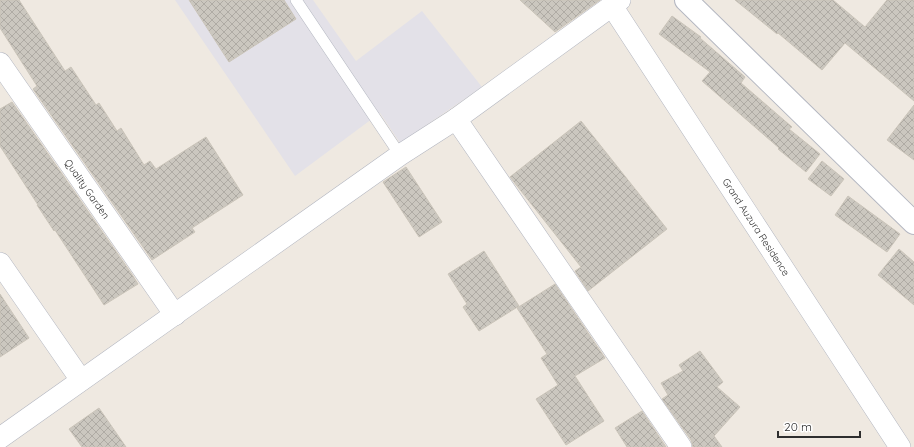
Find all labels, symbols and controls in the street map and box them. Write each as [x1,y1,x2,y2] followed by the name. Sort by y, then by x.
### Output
[62,157,112,221] street label: Quality Garden
[720,176,793,279] street label: Grand Auzura Residence
[778,413,860,439] scale bar
[784,419,812,434] text: 20 m

